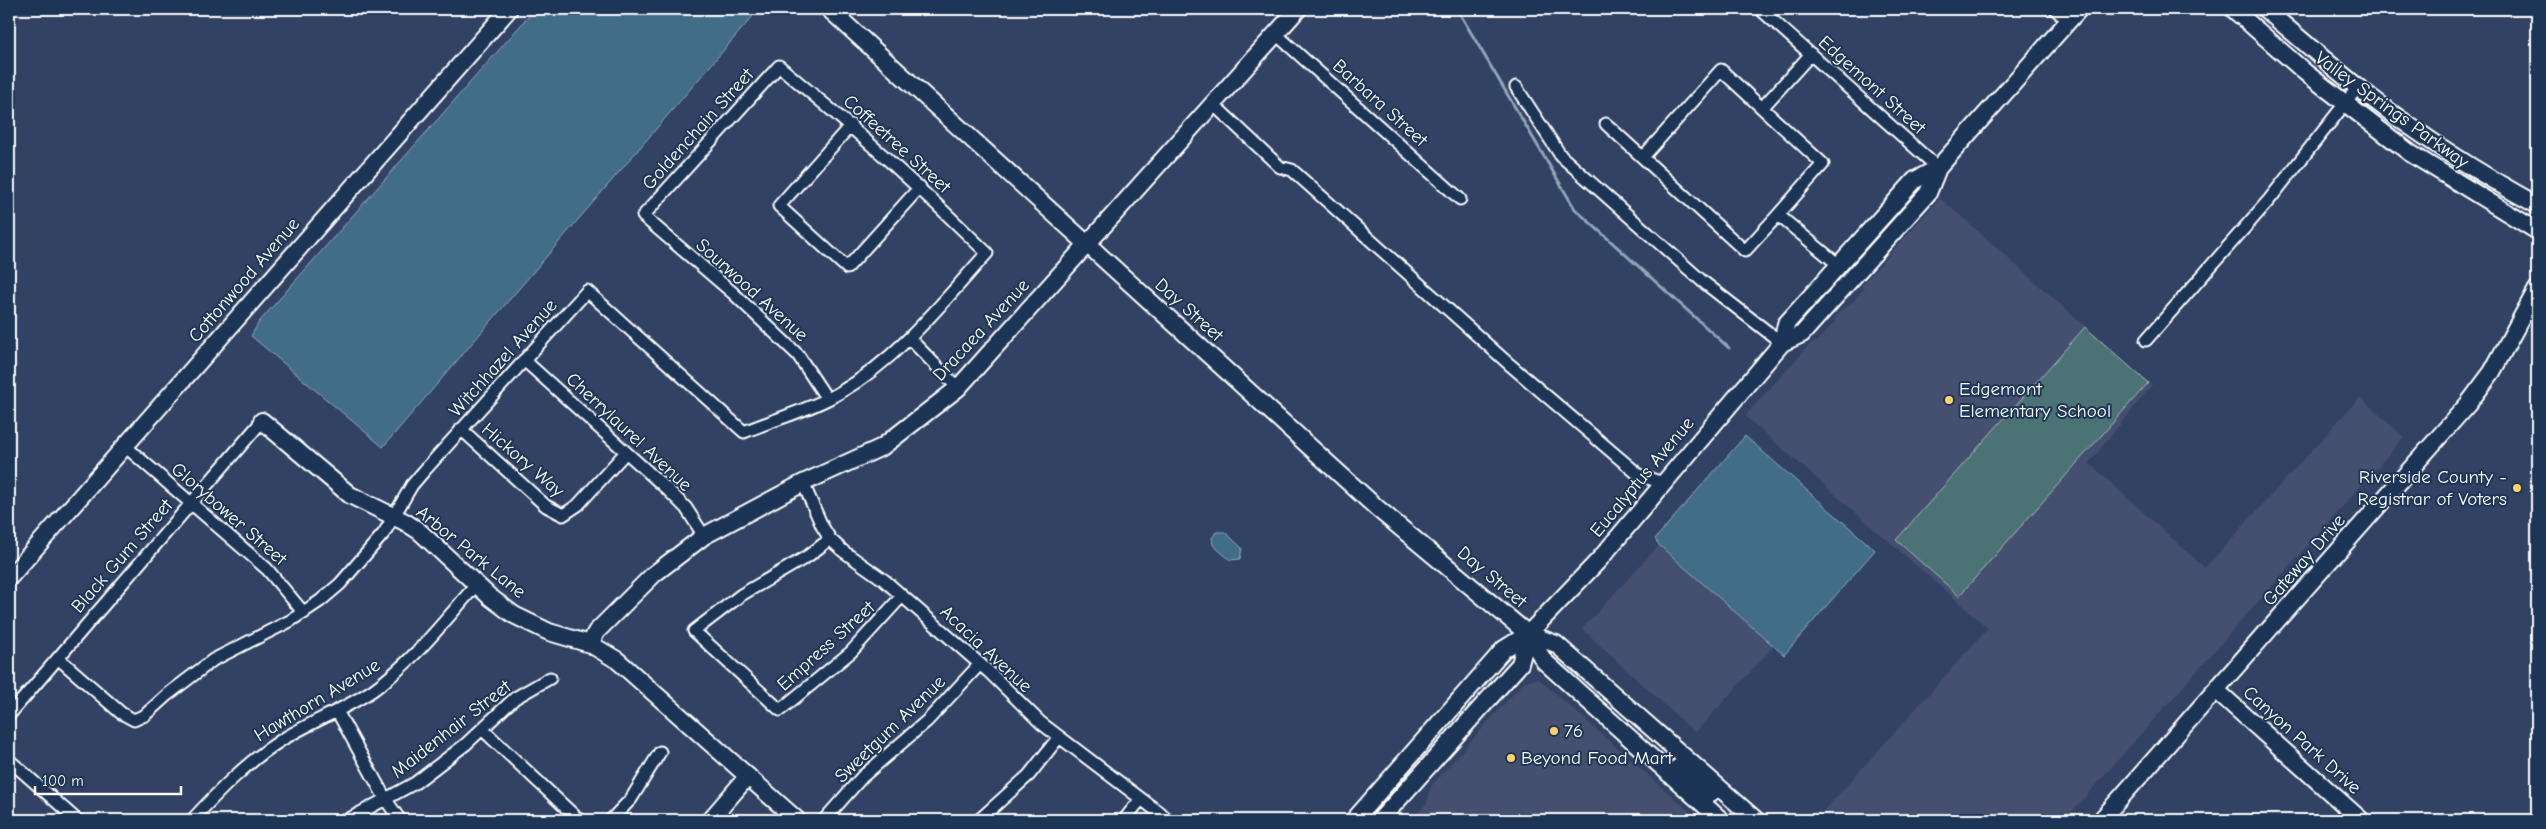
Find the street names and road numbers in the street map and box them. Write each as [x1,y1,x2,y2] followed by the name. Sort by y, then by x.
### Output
[1814,31,1931,139] street label: Edgemont Street
[2311,47,2474,173] street label: Valley Springs Parkway
[1328,55,1432,152] street label: Barbara Street
[638,63,759,194] street label: Goldenchain Street
[839,90,956,198] street label: Coffeetree Street
[184,213,304,347] street label: Cottonwood Avenue
[691,234,813,346] street label: Sourwood Avenue
[928,274,1034,386] street label: Dracaea Avenue
[1150,274,1228,347] street label: Day Street
[444,295,562,421] street label: Witchhazel Avenue
[562,368,696,496] street label: Cherrylaurel Avenue
[1585,412,1699,542] street label: Eucalyptus Avenue
[477,418,569,502] street label: Hickory Way
[167,458,292,571] street label: Glorybower Street
[67,494,178,617] street label: Black Gum Street
[412,501,530,603] street label: Arbor Park Lane
[2258,510,2350,610] street label: Gateway Drive
[1453,542,1532,613] street label: Day Street
[773,596,880,696] street label: Empress Street
[936,601,1036,697] street label: Acacia Avenue
[250,654,384,746] street label: Hawthorn Avenue
[830,671,950,787] street label: Sweetgum Avenue
[387,675,516,783] street label: Maidenhair Street
[2239,681,2365,799] street label: Canyon Park Drive

